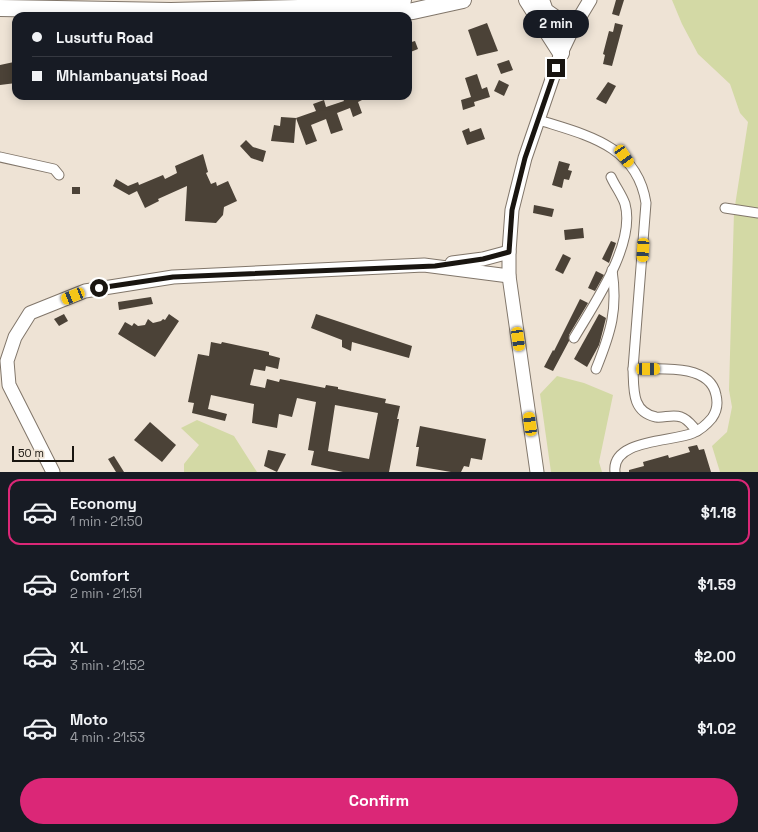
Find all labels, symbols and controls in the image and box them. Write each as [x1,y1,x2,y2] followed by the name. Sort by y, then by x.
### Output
[523,10,589,38] callout: 2 min
[539,15,573,32] text: 2 min
[56,28,153,47] text: Lusutfu Road
[547,59,565,77] route end
[56,66,208,85] text: Mhlambanyatsi Road
[612,143,636,169] car
[636,238,650,262] car
[90,279,108,297] route start
[60,286,86,306] car
[510,326,526,352] car
[636,363,660,375] car
[522,411,538,437] car
[12,444,74,463] scale bar
[18,446,44,460] text: 50 m
[22,494,58,530] icon: car
[70,494,137,513] text: Economy
[701,503,736,522] text: $1.18
[70,513,143,530] text: 1 min · 21:50
[22,566,58,602] icon: car
[70,566,130,585] text: Comfort
[697,575,736,594] text: $1.59
[70,585,142,602] text: 2 min · 21:51
[22,638,58,674] icon: car
[70,638,88,657] text: XL
[694,647,736,666] text: $2.00
[70,657,145,674] text: 3 min · 21:52
[22,710,58,746] icon: car
[70,710,108,729] text: Moto
[697,719,736,738] text: $1.02
[70,729,145,746] text: 4 min · 21:53
[20,778,738,824] button: Confirm

